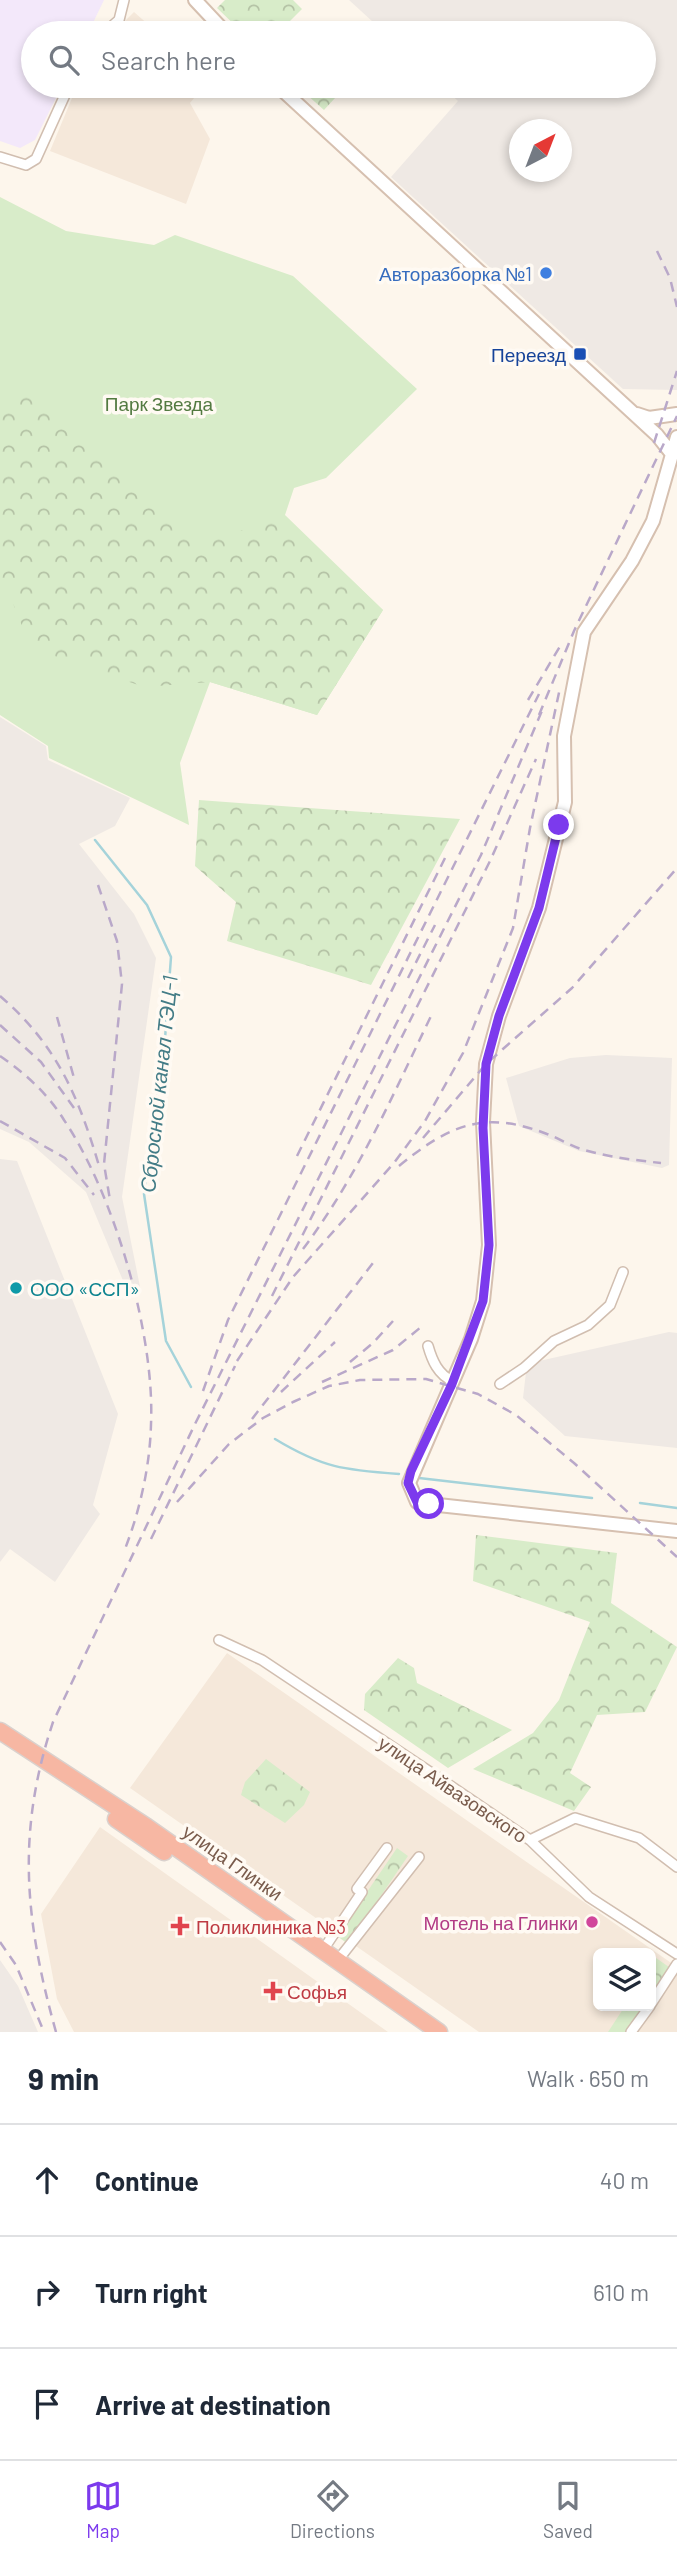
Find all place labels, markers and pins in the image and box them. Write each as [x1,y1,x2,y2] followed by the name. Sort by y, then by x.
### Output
[379,262,532,285] place label: Авторазборка №1
[538,265,554,281] marker: Авторазборка №1
[491,343,566,366] place label: Переезд
[572,346,588,362] marker: Переезд
[30,1277,140,1300] place label: ООО «ССП»
[8,1280,24,1296] marker: ООО «ССП»
[423,1911,578,1934] place label: Мотель на Глинки
[584,1914,600,1930] marker: Мотель на Глинки
[196,1915,346,1938] place label: Поликлиника №3
[170,1916,190,1936] marker: Поликлиника №3
[287,1980,347,2003] place label: Софья
[265,1983,281,1999] marker: Софья

